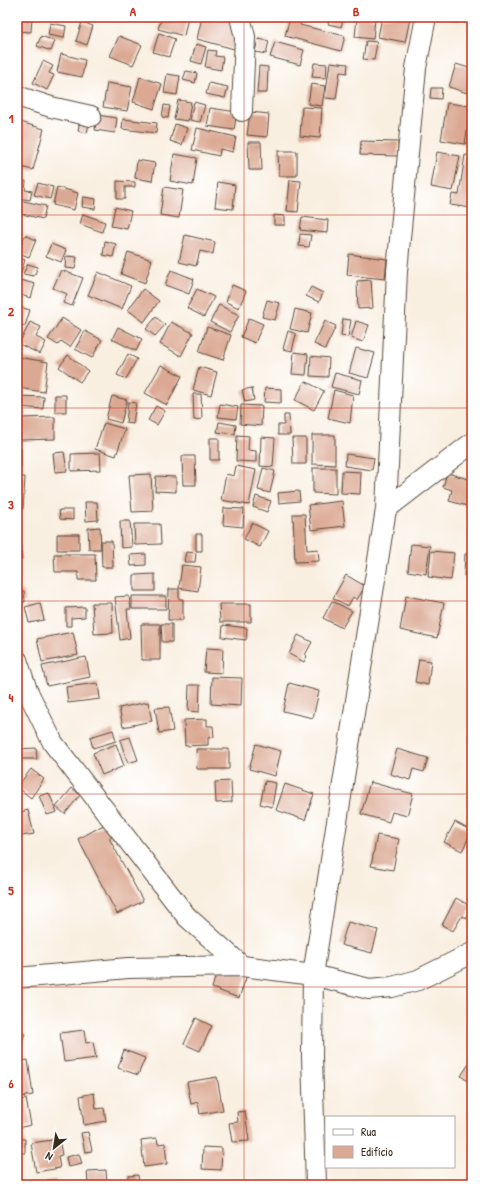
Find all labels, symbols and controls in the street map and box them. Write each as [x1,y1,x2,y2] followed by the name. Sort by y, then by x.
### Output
[130,2,137,20] text: A
[353,2,360,20] text: B
[9,109,14,127] text: 1
[8,302,15,320] text: 2
[8,495,14,513] text: 3
[9,688,14,706] text: 4
[8,881,14,899] text: 5
[8,1074,14,1092] text: 6
[325,1116,455,1168] legend
[361,1123,376,1140] text: Rua
[34,1128,74,1168] north arrow
[361,1143,393,1160] text: Edifício
[43,1149,55,1164] text: N

